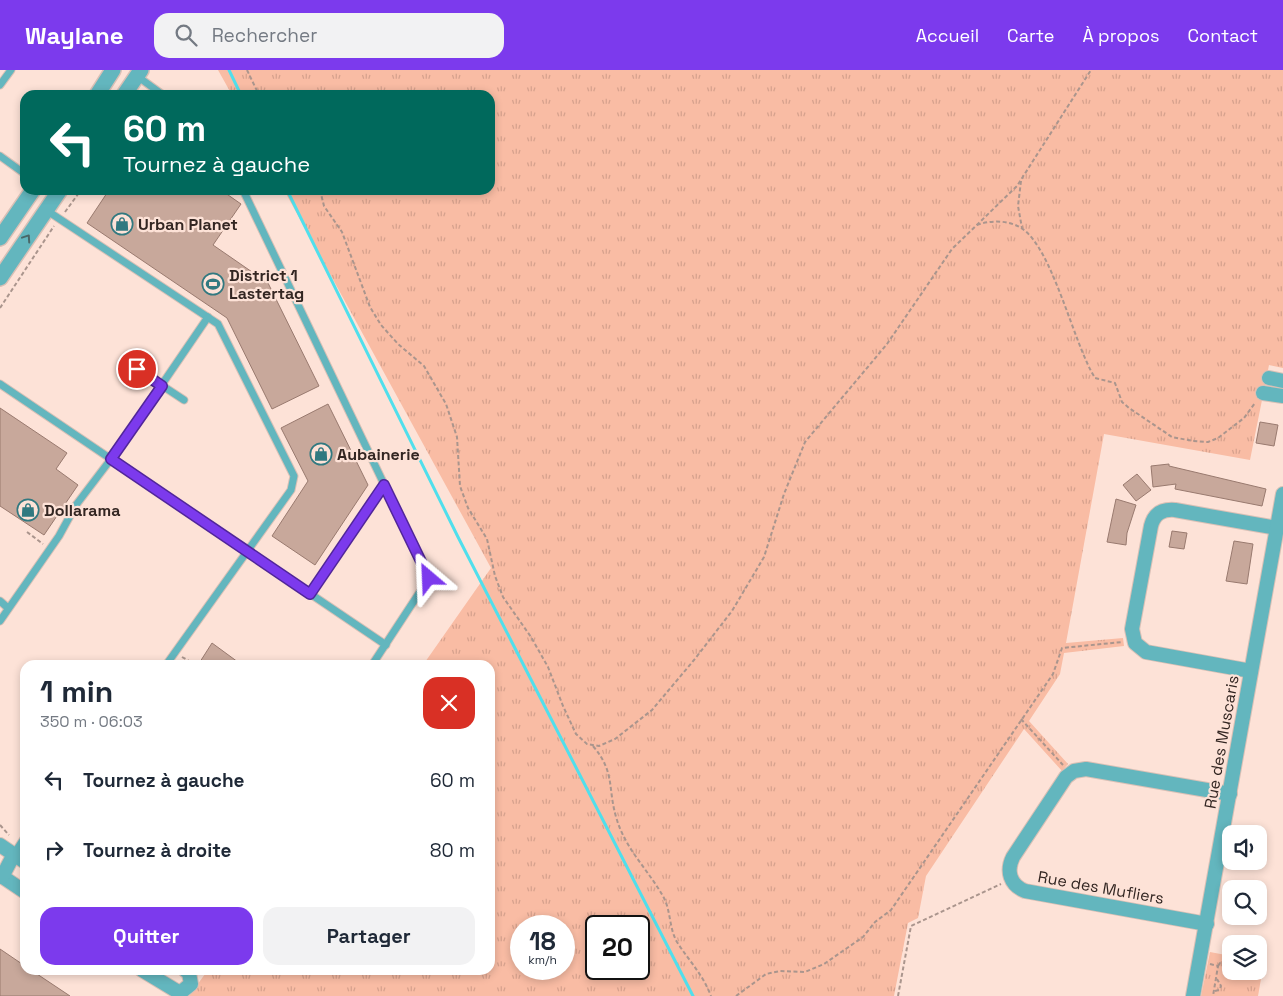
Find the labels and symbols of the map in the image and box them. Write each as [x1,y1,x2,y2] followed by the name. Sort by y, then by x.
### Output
[110,212,134,236] shop icon: Urban Planet
[138,214,238,235] place label: Urban Planet
[21,234,30,244] one-way arrow
[229,265,304,304] place label: District 1 Lastertag
[201,272,225,296] sports icon: District 1 Lastertag
[116,348,158,390] pin
[309,442,333,466] shop icon: Aubainerie
[337,444,420,465] place label: Aubainerie
[16,498,40,522] shop icon: Dollarama
[44,500,121,521] place label: Dollarama
[402,551,454,603] position arrow
[1199,674,1244,810] street label: Rue des Muscaris
[1036,866,1166,909] street label: Rue des Mufliers
[585,915,650,980] speed limit sign: 20

